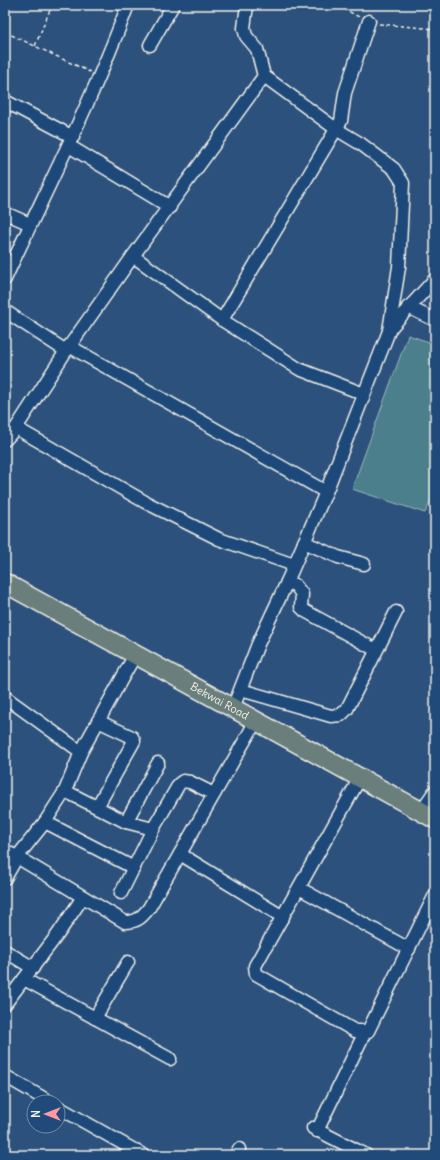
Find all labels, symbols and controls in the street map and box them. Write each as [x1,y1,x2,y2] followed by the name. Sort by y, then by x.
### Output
[188,679,252,723] street label: Bekwai Road
[26,1094,66,1134] north arrow
[29,1110,43,1118] text: N

